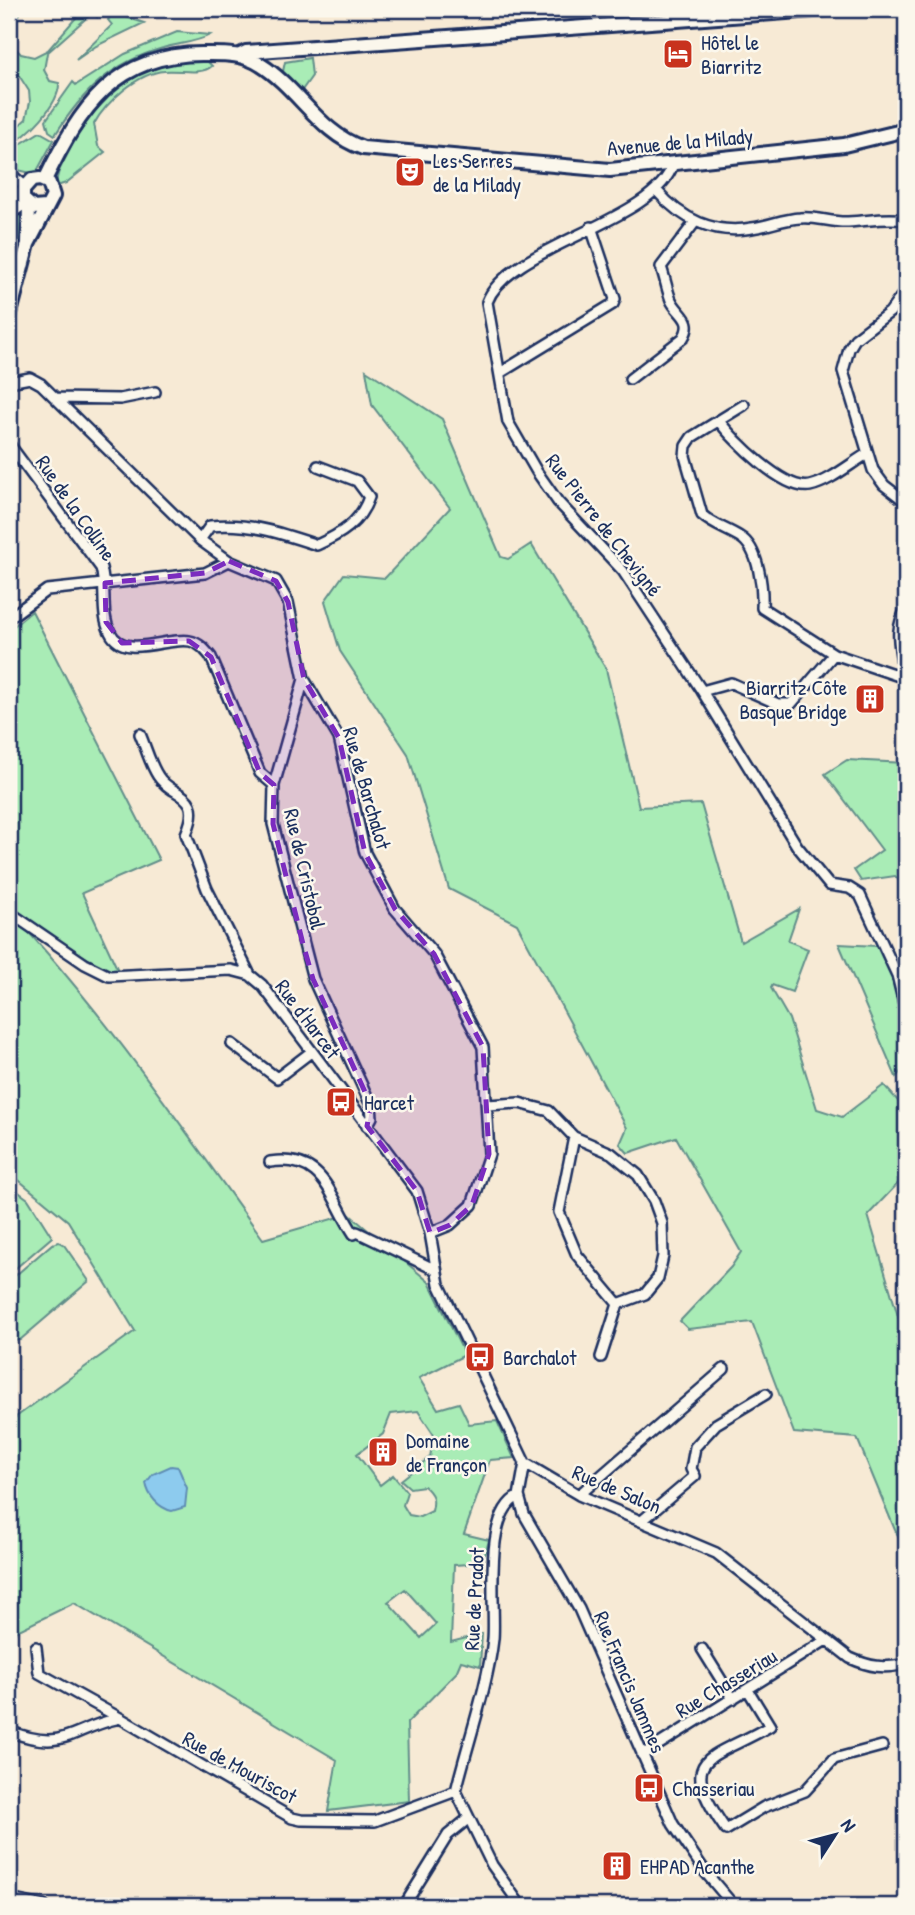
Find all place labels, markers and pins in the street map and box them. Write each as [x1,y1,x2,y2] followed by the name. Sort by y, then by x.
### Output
[701,28,762,81] place label: Hôtel le Biarritz
[661,37,695,71] hotel icon: Hôtel le Biarritz
[433,146,521,199] place label: Les Serres de la Milady
[393,155,427,189] theatre icon: Les Serres de la Milady
[739,673,847,726] place label: Biarritz Côte Basque Bridge
[853,682,887,716] building icon: Biarritz Côte Basque Bridge
[324,1085,358,1119] bus stop icon: Harcet
[364,1088,415,1117] place label: Harcet
[463,1340,497,1374] bus stop icon: Barchalot
[503,1343,577,1372] place label: Barchalot
[406,1426,487,1479] place label: Domaine de Françon
[366,1435,400,1469] building icon: Domaine de Françon
[632,1771,666,1805] bus stop icon: Chasseriau
[672,1774,755,1803] place label: Chasseriau
[600,1849,634,1883] building icon: EHPAD Acanthe
[640,1852,755,1881] place label: EHPAD Acanthe

